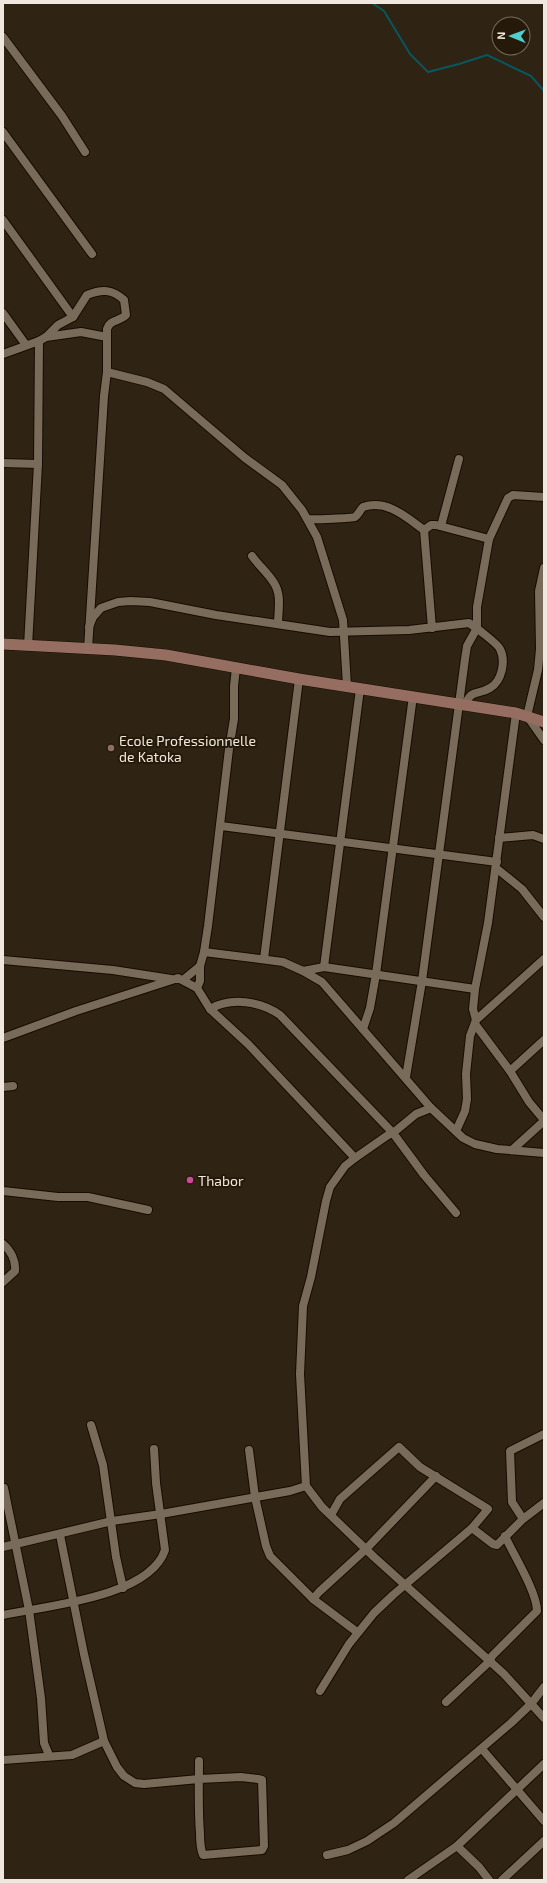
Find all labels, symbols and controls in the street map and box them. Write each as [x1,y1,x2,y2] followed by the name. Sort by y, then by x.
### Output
[491,16,531,56] north arrow
[494,32,507,40] text: N
[119,732,256,765] place label: Ecole Professionnelle de Katoka
[106,743,116,753] marker: Ecole Professionnelle de Katoka
[198,1172,244,1189] place label: Thabor
[185,1175,195,1185] marker: Thabor

